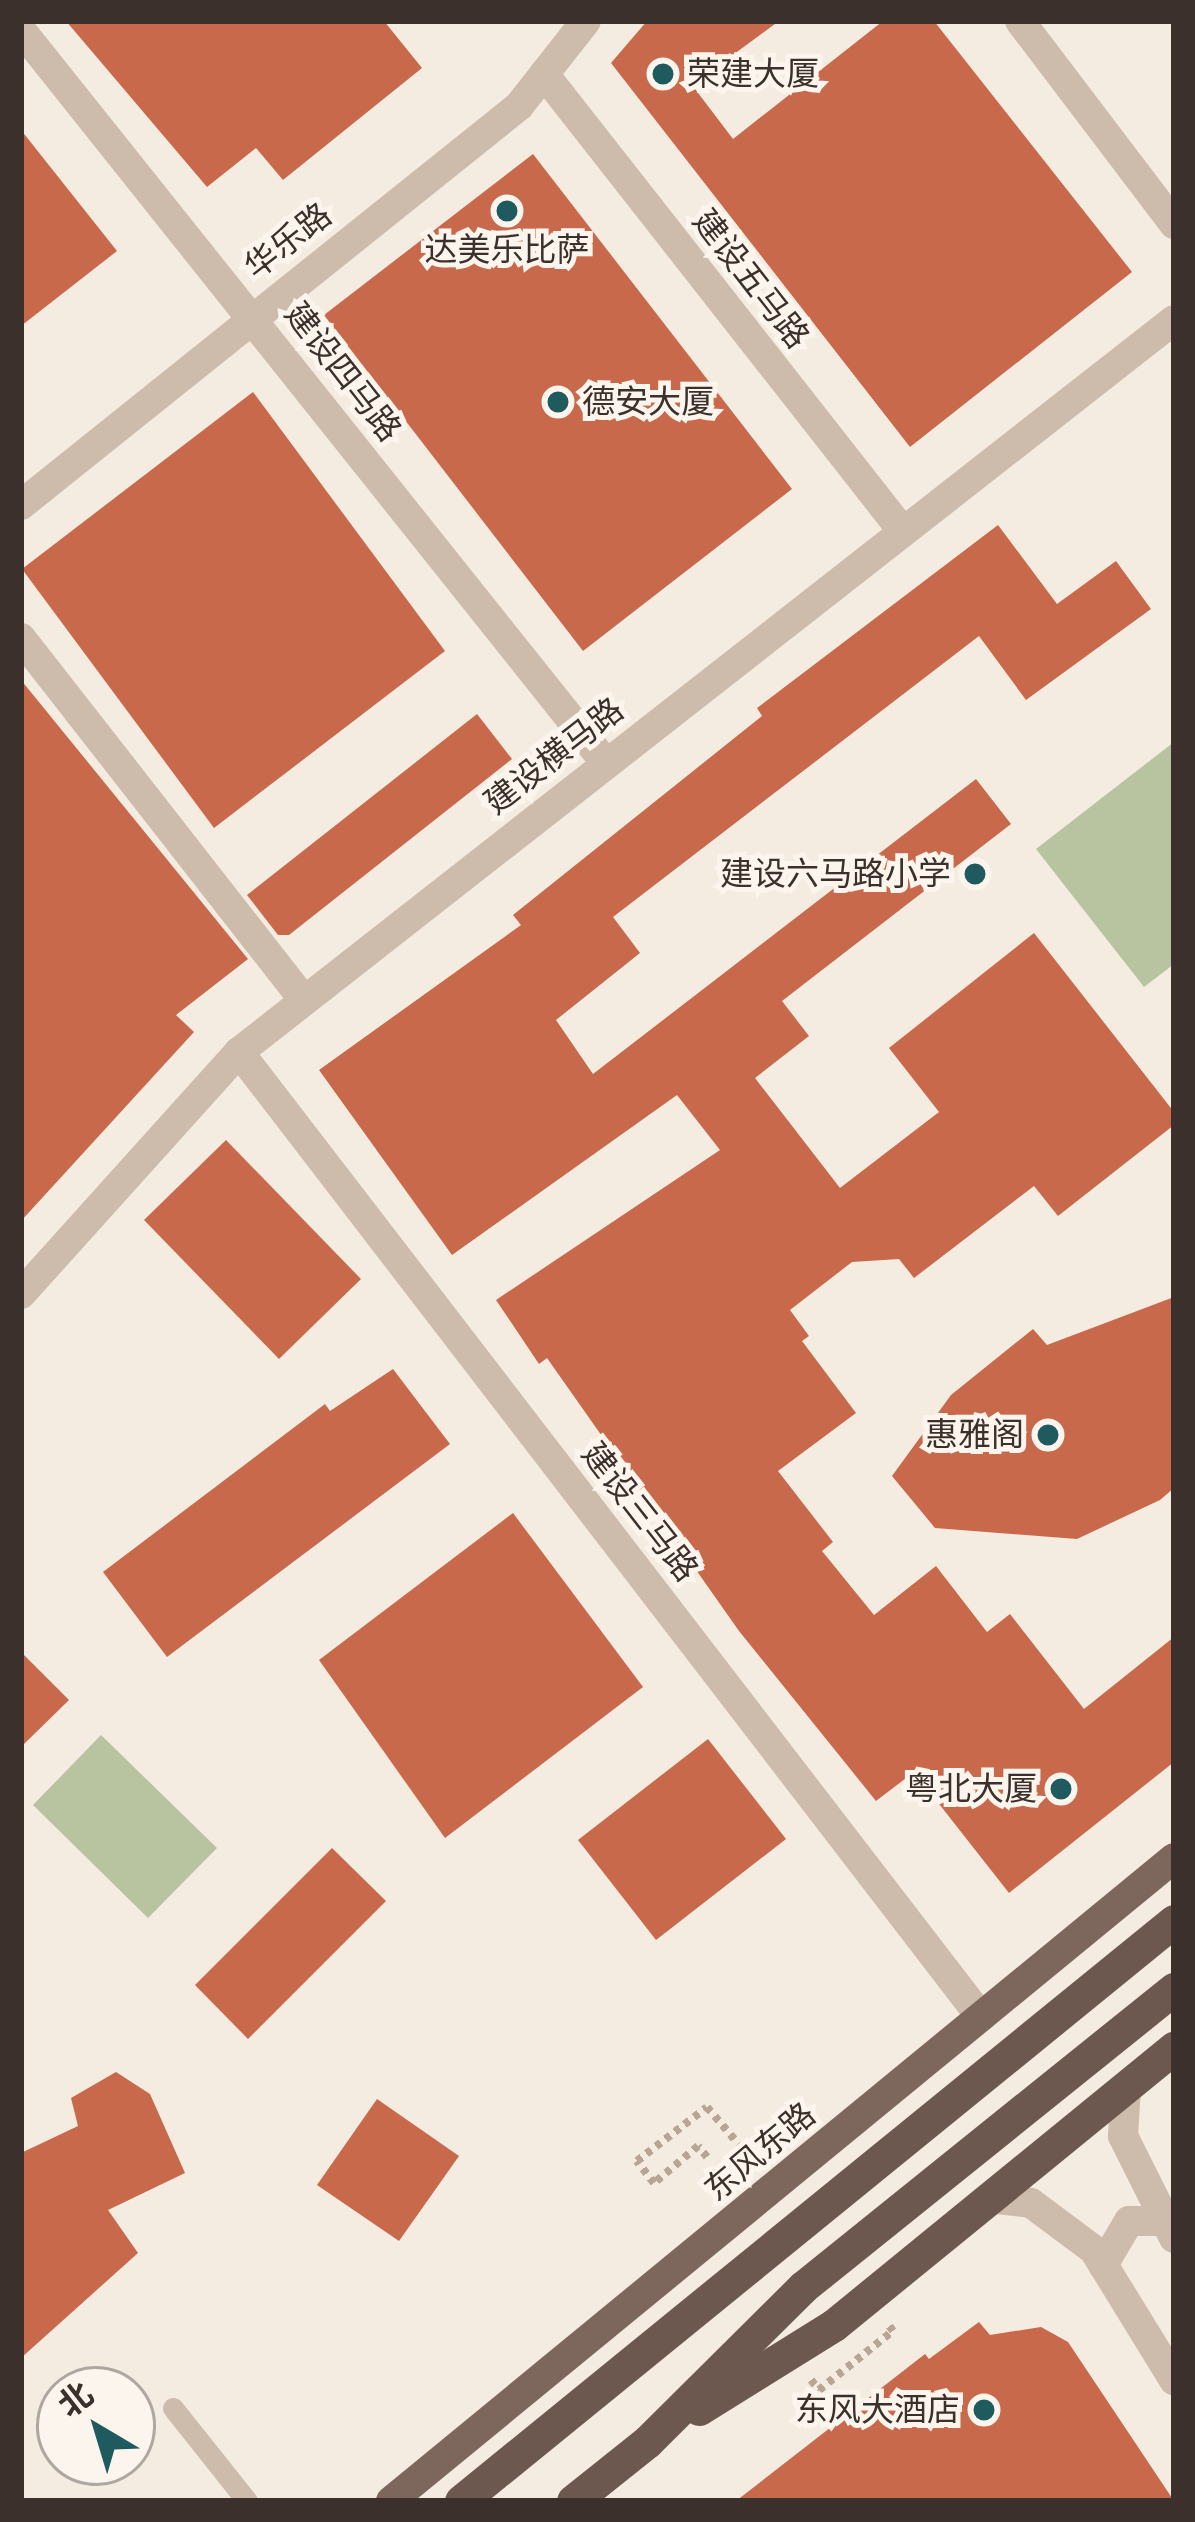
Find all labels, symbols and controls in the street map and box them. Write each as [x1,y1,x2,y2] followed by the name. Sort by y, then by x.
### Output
[687,54,819,94] place label: 荣建大厦
[650,61,676,87] marker: 荣建大厦
[237,195,339,287] street label: 华乐路
[494,198,520,224] marker: 达美乐比萨
[685,202,817,356] street label: 建设五马路
[425,230,589,270] place label: 达美乐比萨
[277,295,409,449] street label: 建设四马路
[582,382,714,422] place label: 德安大厦
[545,389,571,415] marker: 德安大厦
[477,690,631,822] street label: 建设横马路
[720,854,951,894] place label: 建设六马路小学
[962,861,988,887] marker: 建设六马路小学
[925,1415,1024,1455] place label: 惠雅阁
[1035,1422,1061,1448] marker: 惠雅阁
[574,1435,706,1589] street label: 建设三马路
[905,1769,1037,1809] place label: 粤北大厦
[1048,1776,1074,1802] marker: 粤北大厦
[697,2094,823,2210] street label: 东风东路
[36,2366,156,2486] north arrow
[50,2374,100,2425] text: 北
[795,2390,960,2430] place label: 东风大酒店
[971,2397,997,2423] marker: 东风大酒店

